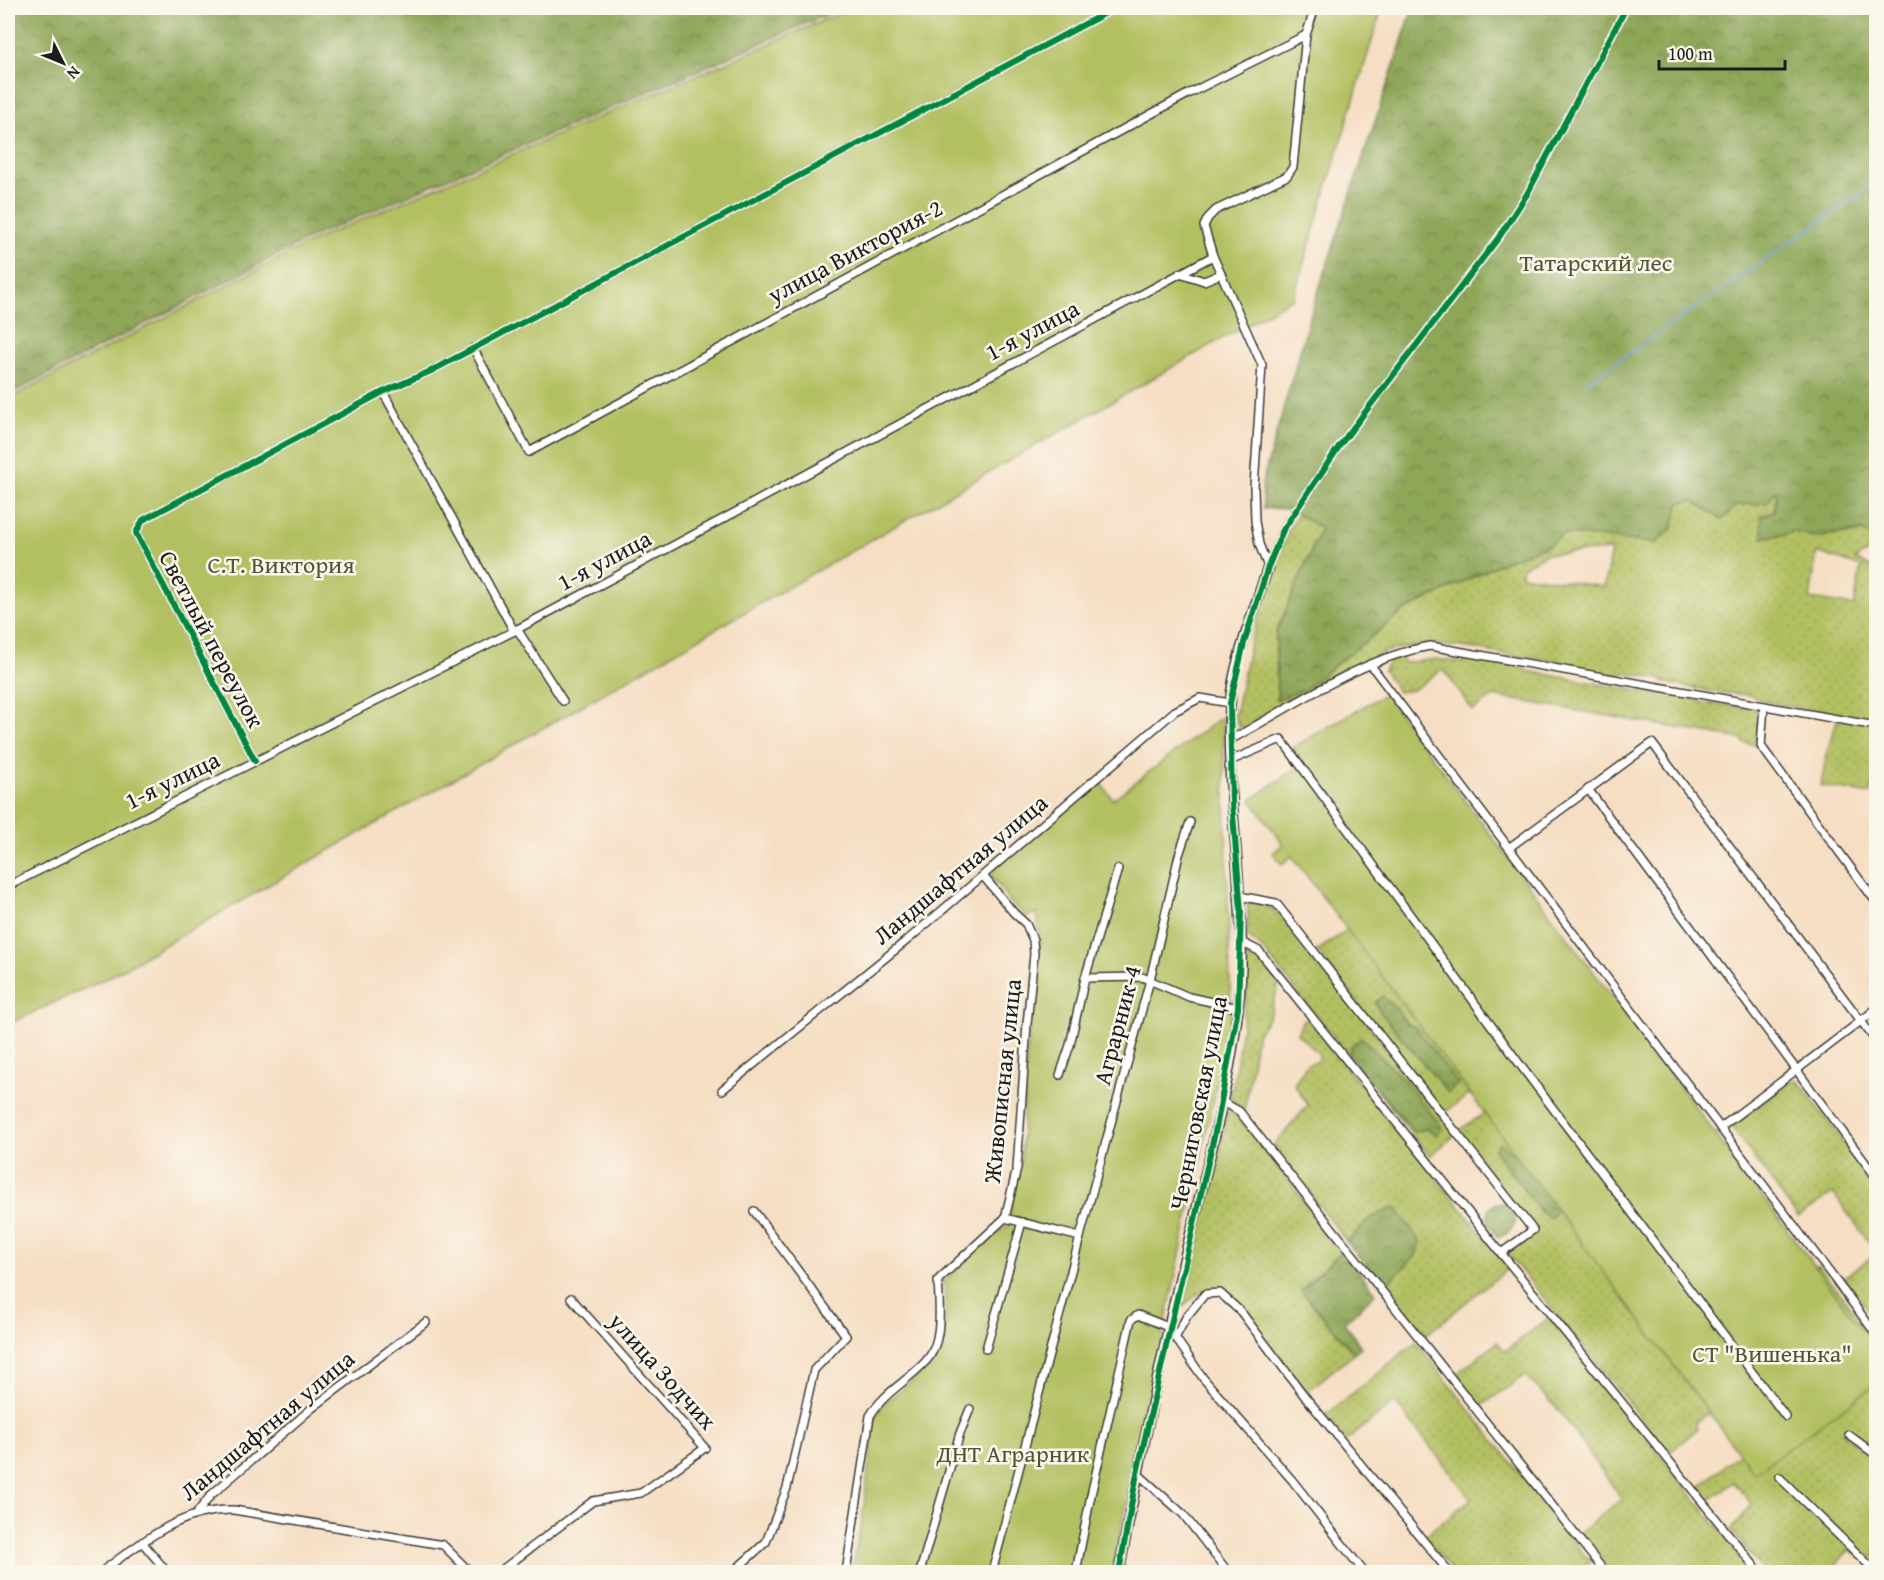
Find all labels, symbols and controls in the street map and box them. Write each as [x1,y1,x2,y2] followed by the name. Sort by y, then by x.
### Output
[33,33,93,93] north arrow
[1659,33,1785,71] scale bar
[1668,40,1713,67] text: 100 m
[61,61,86,86] text: N
[760,190,949,312] street label: улица Виктория-2
[1520,245,1673,280] park label: Татарский лес
[979,290,1086,369] street label: 1-я улица
[551,520,658,599] street label: 1-я улица
[150,544,274,734] street label: Светлый переулок
[207,547,355,582] park label: С.Т. Виктория
[118,742,226,818] street label: 1-я улица
[865,785,1055,953] street label: Ландшафтная улица
[1084,961,1150,1089] street label: Аграрник-4
[974,976,1030,1186] street label: Живописная улица
[1160,992,1236,1213] street label: Черниговская улица
[600,1304,726,1438] street label: улица Зодчих
[1692,1336,1852,1371] park label: СТ "Вишенька"
[172,1341,362,1509] street label: Ландшафтная улица
[936,1436,1090,1471] park label: ДНТ Аграрник

